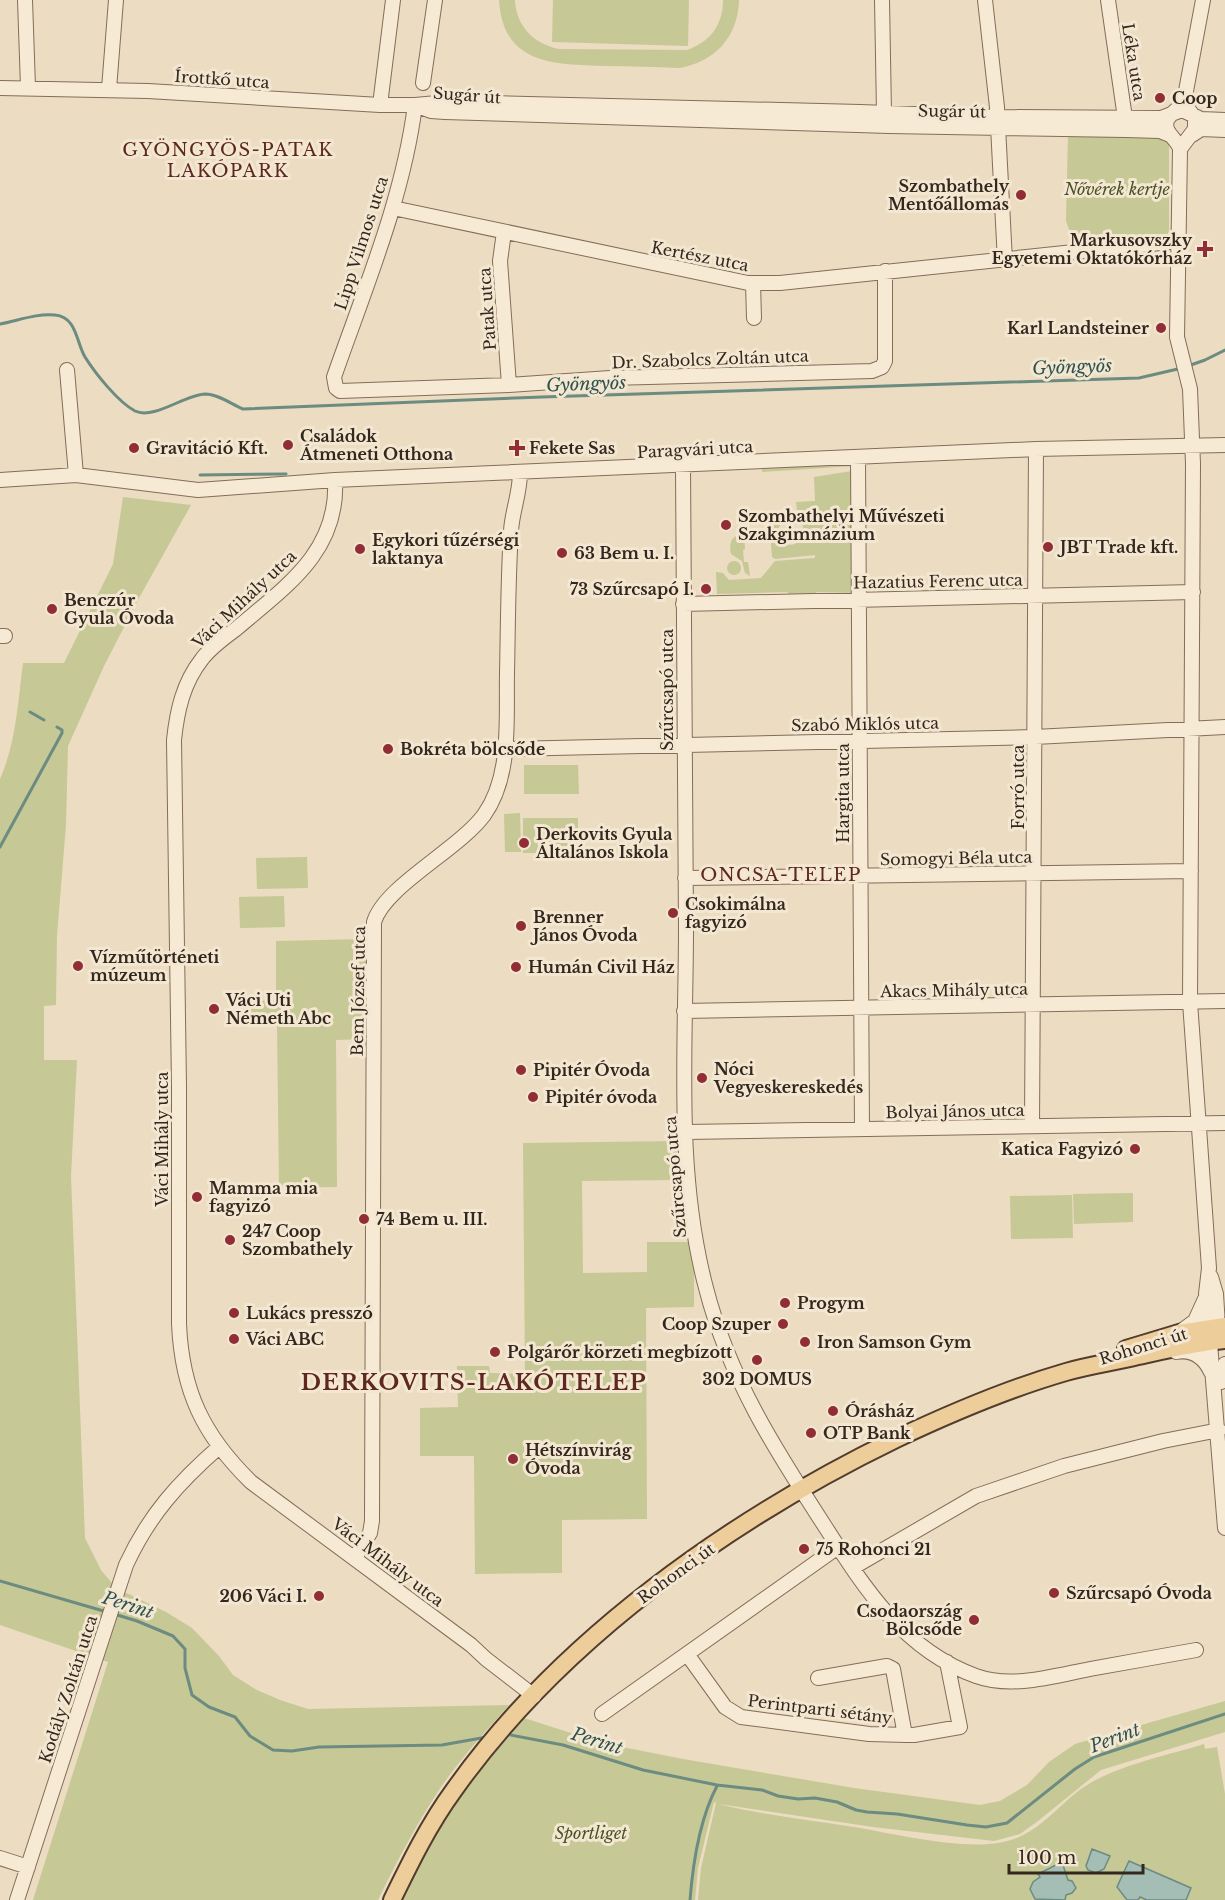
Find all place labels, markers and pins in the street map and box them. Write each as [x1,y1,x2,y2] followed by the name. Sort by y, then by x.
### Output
[1172,88,1217,108] place label: Coop
[1153,91,1167,105] marker: Coop
[888,176,1010,214] place label: Szombathely Mentőállomás
[1014,188,1028,202] marker: Szombathely Mentőállomás
[991,230,1193,268] place label: Markusovszky Egyetemi Oktatókórház
[1196,240,1214,258] marker: Markusovszky Egyetemi Oktatókórház
[1007,318,1149,338] place label: Karl Landsteiner
[1154,321,1168,335] marker: Karl Landsteiner
[299,426,453,464] place label: Családok Átmeneti Otthona
[146,438,268,458] place label: Gravitáció Kft.
[281,438,295,452] marker: Családok Átmeneti Otthona
[529,438,615,458] place label: Fekete Sas
[127,441,141,455] marker: Gravitáció Kft.
[510,441,524,455] marker: Fekete Sas
[738,506,945,544] place label: Szombathelyi Művészeti Szakgimnázium
[719,518,733,532] marker: Szombathelyi Művészeti Szakgimnázium
[372,530,519,568] place label: Egykori tűzérségi laktanya
[1057,537,1178,557] place label: JBT Trade kft.
[1041,540,1055,554] marker: JBT Trade kft.
[353,542,367,556] marker: Egykori tűzérségi laktanya
[574,543,674,563] place label: 63 Bem u. I.
[555,546,569,560] marker: 63 Bem u. I.
[570,579,694,599] place label: 73 Szűrcsapó I.
[699,582,713,596] marker: 73 Szűrcsapó I.
[64,590,174,628] place label: Benczúr Gyula Óvoda
[45,602,59,616] marker: Benczúr Gyula Óvoda
[400,739,545,759] place label: Bokréta bölcsőde
[381,742,395,756] marker: Bokréta bölcsőde
[535,824,672,862] place label: Derkovits Gyula Általános Iskola
[517,836,531,850] marker: Derkovits Gyula Általános Iskola
[685,894,786,932] place label: Csokimálna fagyizó
[666,906,680,920] marker: Csokimálna fagyizó
[530,907,638,945] place label: Brenner János Óvoda
[514,919,528,933] marker: Brenner János Óvoda
[89,947,219,985] place label: Vízműtörténeti múzeum
[528,957,675,977] place label: Humán Civil Ház
[71,959,85,973] marker: Vízműtörténeti múzeum
[509,960,523,974] marker: Humán Civil Ház
[225,990,331,1028] place label: Váci Uti Németh Abc
[207,1002,221,1016] marker: Váci Uti Németh Abc
[713,1059,863,1097] place label: Nóci Vegyeskereskedés
[533,1060,650,1080] place label: Pipitér Óvoda
[514,1063,528,1077] marker: Pipitér Óvoda
[695,1071,709,1085] marker: Nóci Vegyeskereskedés
[545,1087,657,1107] place label: Pipitér óvoda
[526,1090,540,1104] marker: Pipitér óvoda
[1001,1139,1123,1159] place label: Katica Fagyizó
[1128,1142,1142,1156] marker: Katica Fagyizó
[209,1178,318,1216] place label: Mamma mia fagyizó
[190,1190,204,1204] marker: Mamma mia fagyizó
[376,1209,487,1229] place label: 74 Bem u. III.
[357,1212,371,1226] marker: 74 Bem u. III.
[242,1221,353,1259] place label: 247 Coop Szombathely
[223,1233,237,1247] marker: 247 Coop Szombathely
[797,1293,865,1313] place label: Progym
[778,1296,792,1310] marker: Progym
[246,1303,373,1323] place label: Lukács presszó
[227,1306,241,1320] marker: Lukács presszó
[662,1314,771,1334] place label: Coop Szuper
[776,1317,790,1331] marker: Coop Szuper
[245,1329,324,1349] place label: Váci ABC
[227,1332,241,1346] marker: Váci ABC
[817,1332,972,1352] place label: Iron Samson Gym
[798,1335,812,1349] marker: Iron Samson Gym
[507,1342,733,1362] place label: Polgárőr körzeti megbízott
[488,1345,502,1359] marker: Polgárőr körzeti megbízott
[750,1353,764,1367] marker: 302 DOMUS
[702,1369,812,1389] place label: 302 DOMUS
[845,1401,914,1421] place label: Órásház
[826,1404,840,1418] marker: Órásház
[823,1423,911,1443] place label: OTP Bank
[804,1426,818,1440] marker: OTP Bank
[525,1440,633,1478] place label: Hétszínvirág Óvoda
[506,1452,520,1466] marker: Hétszínvirág Óvoda
[816,1539,931,1559] place label: 75 Rohonci 21
[797,1542,811,1556] marker: 75 Rohonci 21
[1066,1583,1212,1603] place label: Szűrcsapó Óvoda
[219,1586,307,1606] place label: 206 Váci I.
[1047,1586,1061,1600] marker: Szűrcsapó Óvoda
[312,1589,326,1603] marker: 206 Váci I.
[857,1601,963,1639] place label: Csodaország Bölcsőde
[967,1613,981,1627] marker: Csodaország Bölcsőde

